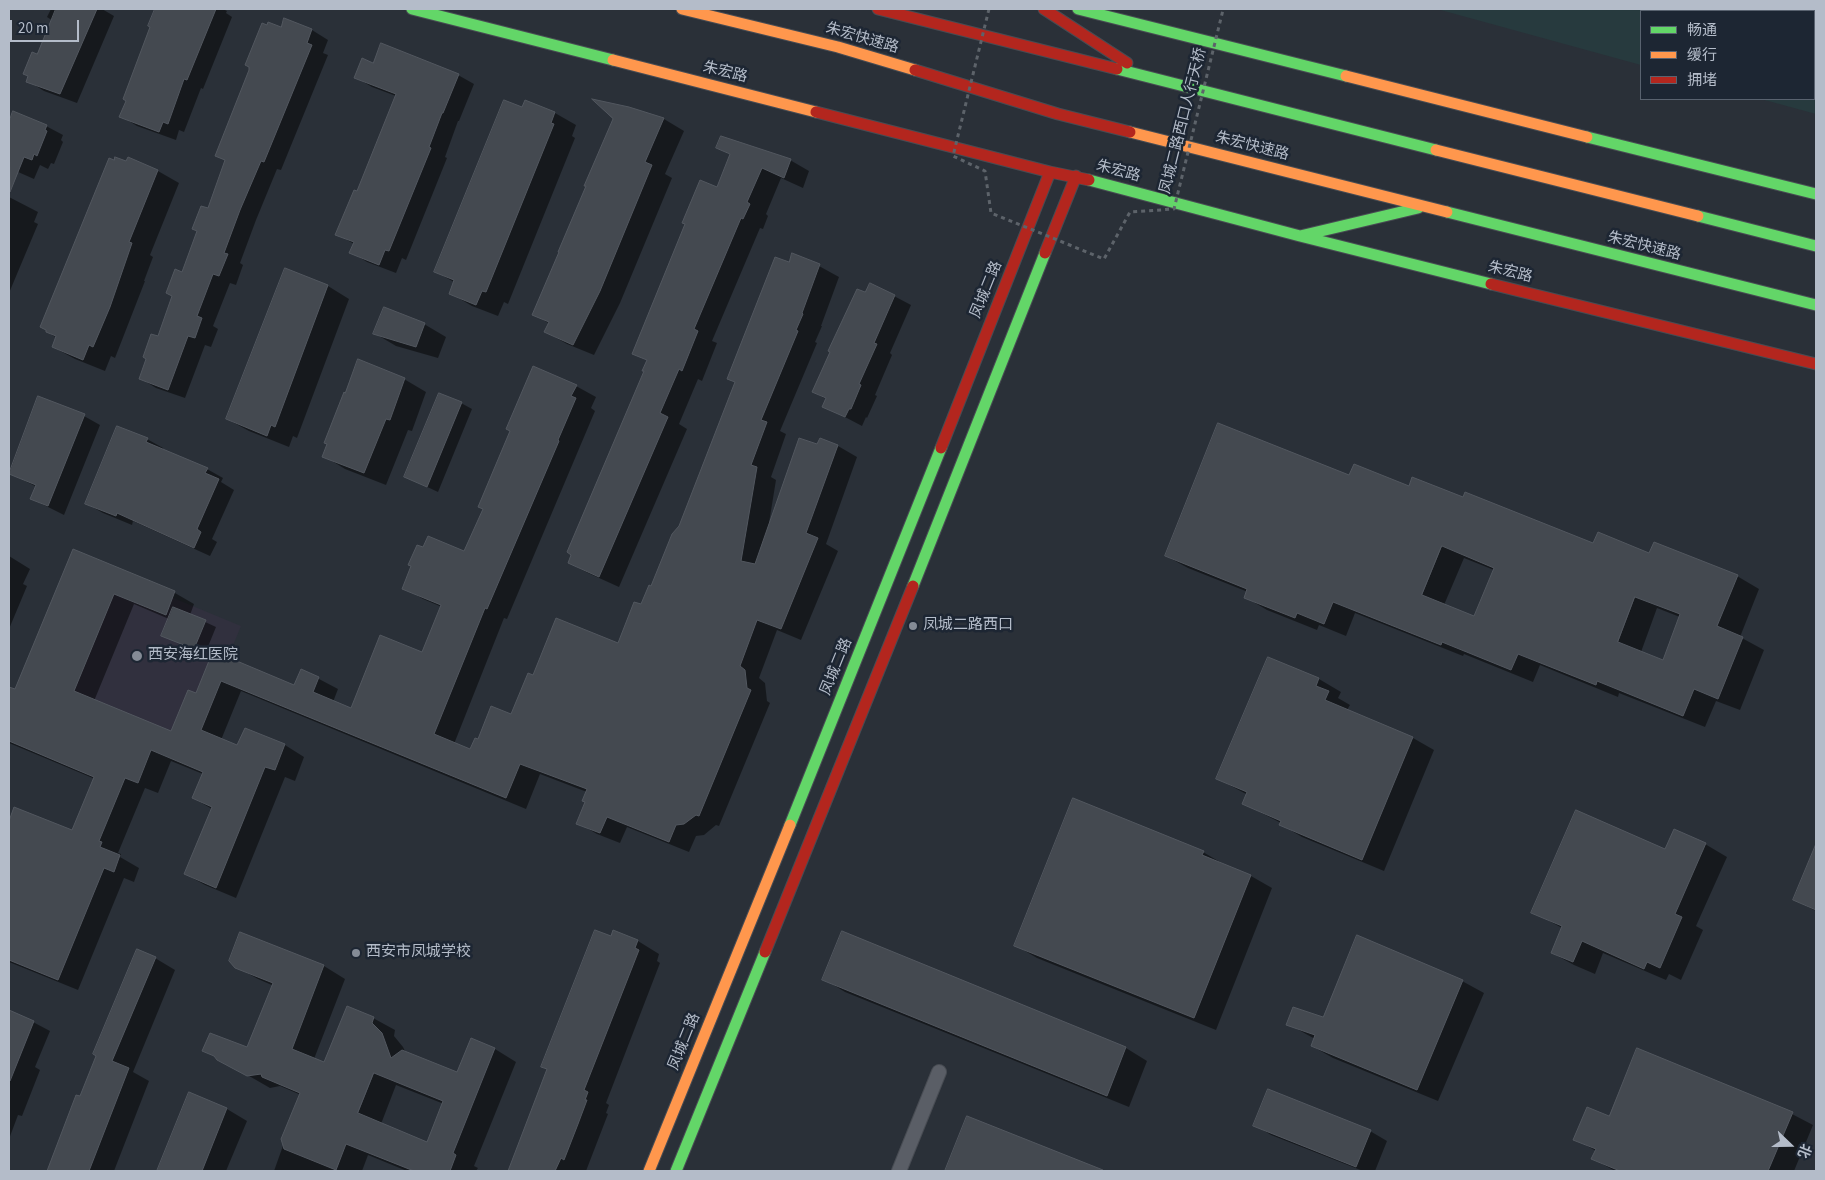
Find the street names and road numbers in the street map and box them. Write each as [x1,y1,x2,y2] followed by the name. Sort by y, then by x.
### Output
[823,20,901,58] street label: 朱宏快速路
[1157,46,1211,196] street label: 凤城二路西口人行天桥
[701,59,749,87] street label: 朱宏路
[1213,129,1291,165] street label: 朱宏快速路
[1094,157,1142,187] street label: 朱宏路
[1605,229,1683,265] street label: 朱宏快速路
[967,259,1007,321] street label: 凤城二路
[1486,259,1534,287] street label: 朱宏路
[817,636,857,698] street label: 凤城二路
[665,1011,705,1073] street label: 凤城二路

